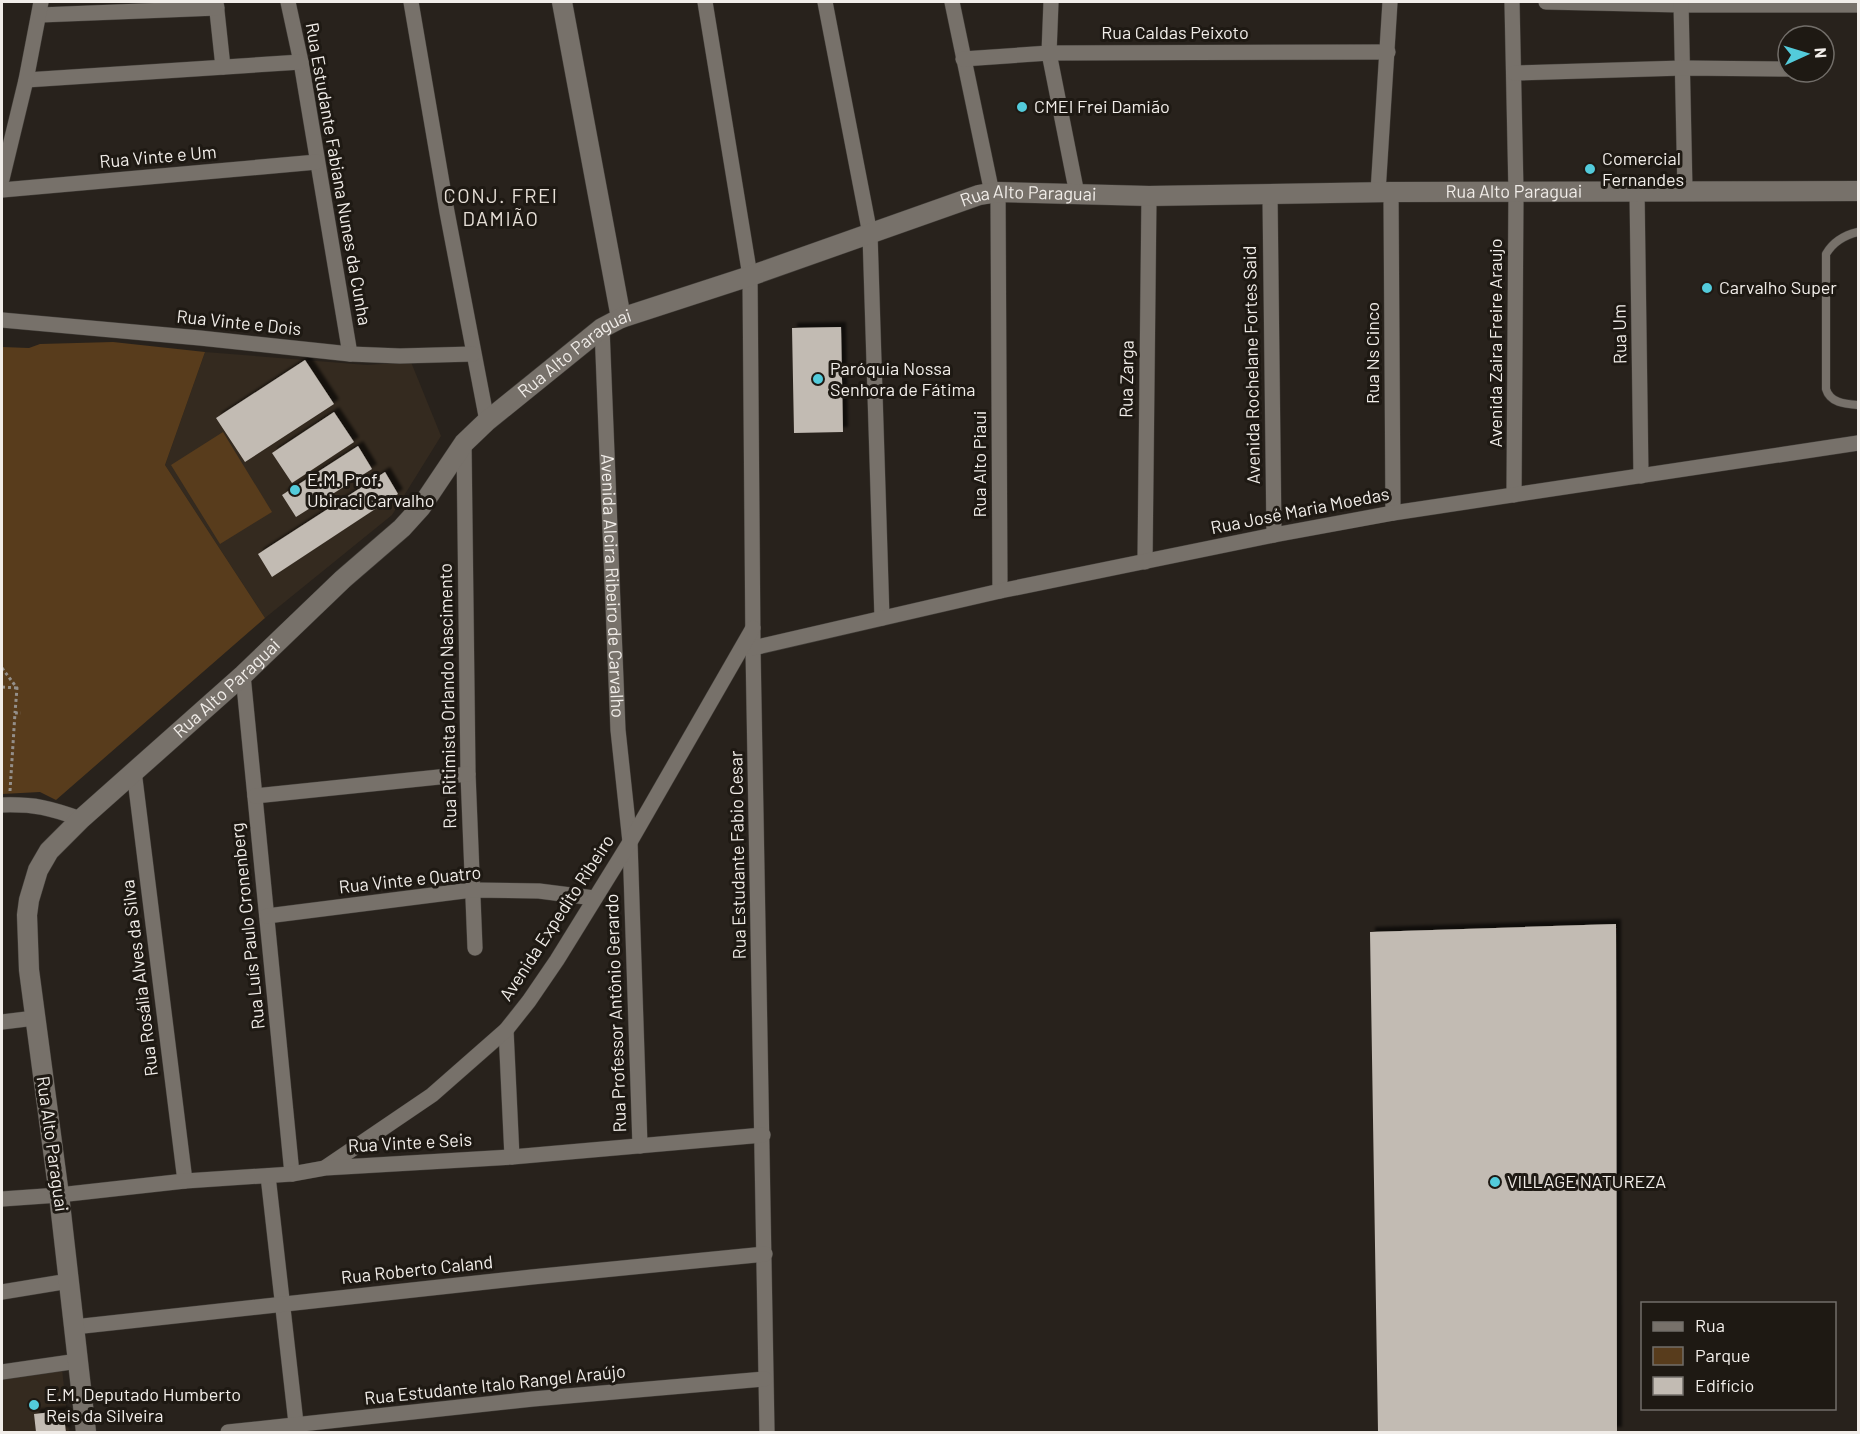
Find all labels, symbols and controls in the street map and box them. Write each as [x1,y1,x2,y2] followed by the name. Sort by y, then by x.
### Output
[301,21,376,327] street label: Rua Estudante Fabiana Nunes da Cunha
[1101,21,1249,43] street label: Rua Caldas Peixoto
[1776,24,1836,84] north arrow
[1812,47,1831,59] text: N
[1034,95,1170,117] place label: CMEI Frei Damião
[1015,100,1029,114] marker: CMEI Frei Damião
[98,140,217,172] street label: Rua Vinte e Um
[1602,147,1684,190] place label: Comercial Fernandes
[1583,162,1597,176] marker: Comercial Fernandes
[957,180,1097,211] street label: Rua Alto Paraguai
[1445,180,1582,202] street label: Rua Alto Paraguai
[444,183,558,230] district label: CONJ. FREI DAMIÃO
[1484,239,1506,447] street label: Avenida Zaira Freire Araujo
[1238,245,1264,485] street label: Avenida Rochelane Fortes Said
[1719,276,1837,298] place label: Carvalho Super
[1700,281,1714,295] marker: Carvalho Super
[1361,302,1383,404] street label: Rua Ns Cinco
[513,303,634,402] street label: Rua Alto Paraguai
[1607,304,1631,364] street label: Rua Um
[176,305,303,339] street label: Rua Vinte e Dois
[1114,340,1138,418] street label: Rua Zarga
[830,357,976,400] place label: Paróquia Nossa Senhora de Fátima
[811,372,825,386] marker: Paróquia Nossa Senhora de Fátima
[968,411,990,517] street label: Rua Alto Piaui
[597,453,630,718] street label: Avenida Alcira Ribeiro de Carvalho
[307,468,435,511] place label: E.M. Prof. Ubiraci Carvalho
[1209,482,1391,538] street label: Rua José Maria Moedas
[288,483,302,497] marker: E.M. Prof. Ubiraci Carvalho
[434,563,460,829] street label: Rua Ritimista Orlando Nascimento
[168,633,284,742] street label: Rua Alto Paraguai
[724,750,750,960] street label: Rua Estudante Fabio Cesar
[225,822,269,1031] street label: Rua Luís Paulo Cronenberg
[494,830,618,1005] street label: Avenida Expedito Ribeiro
[338,861,482,897] street label: Rua Vinte e Quatro
[116,879,162,1078] street label: Rua Rosália Alves da Silva
[600,893,630,1133] street label: Rua Professor Antônio Gerardo
[33,1075,73,1213] street label: Rua Alto Paraguai
[347,1128,473,1156] street label: Rua Vinte e Seis
[1507,1170,1666,1192] place label: VILLAGE NATUREZA
[1488,1175,1502,1189] marker: VILLAGE NATUREZA
[340,1250,494,1288] street label: Rua Roberto Caland
[1641,1302,1836,1410] legend
[1695,1314,1725,1336] text: Rua
[1695,1344,1750,1366] text: Parque
[363,1359,627,1409] street label: Rua Estudante Italo Rangel Araújo
[1695,1374,1754,1396] text: Edifício
[46,1383,241,1426] place label: E.M. Deputado Humberto Reis da Silveira
[27,1398,41,1412] marker: E.M. Deputado Humberto Reis da Silveira

